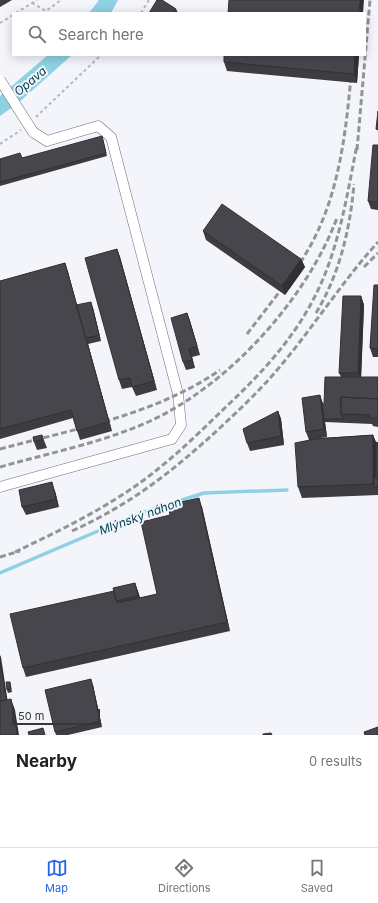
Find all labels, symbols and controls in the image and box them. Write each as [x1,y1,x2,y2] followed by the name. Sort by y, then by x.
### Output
[12,12,366,56] search box
[26,23,48,45] icon: search
[58,25,144,44] text: Search here
[11,63,49,99] water label: Opava
[97,494,183,538] water label: Mlýnský náhon
[12,707,100,726] scale bar
[18,709,44,723] text: 50 m
[16,751,77,771] text: Nearby
[309,753,362,769] text: 0 results
[45,857,68,895] tab: Map
[158,857,211,895] tab: Directions
[301,857,333,895] tab: Saved

